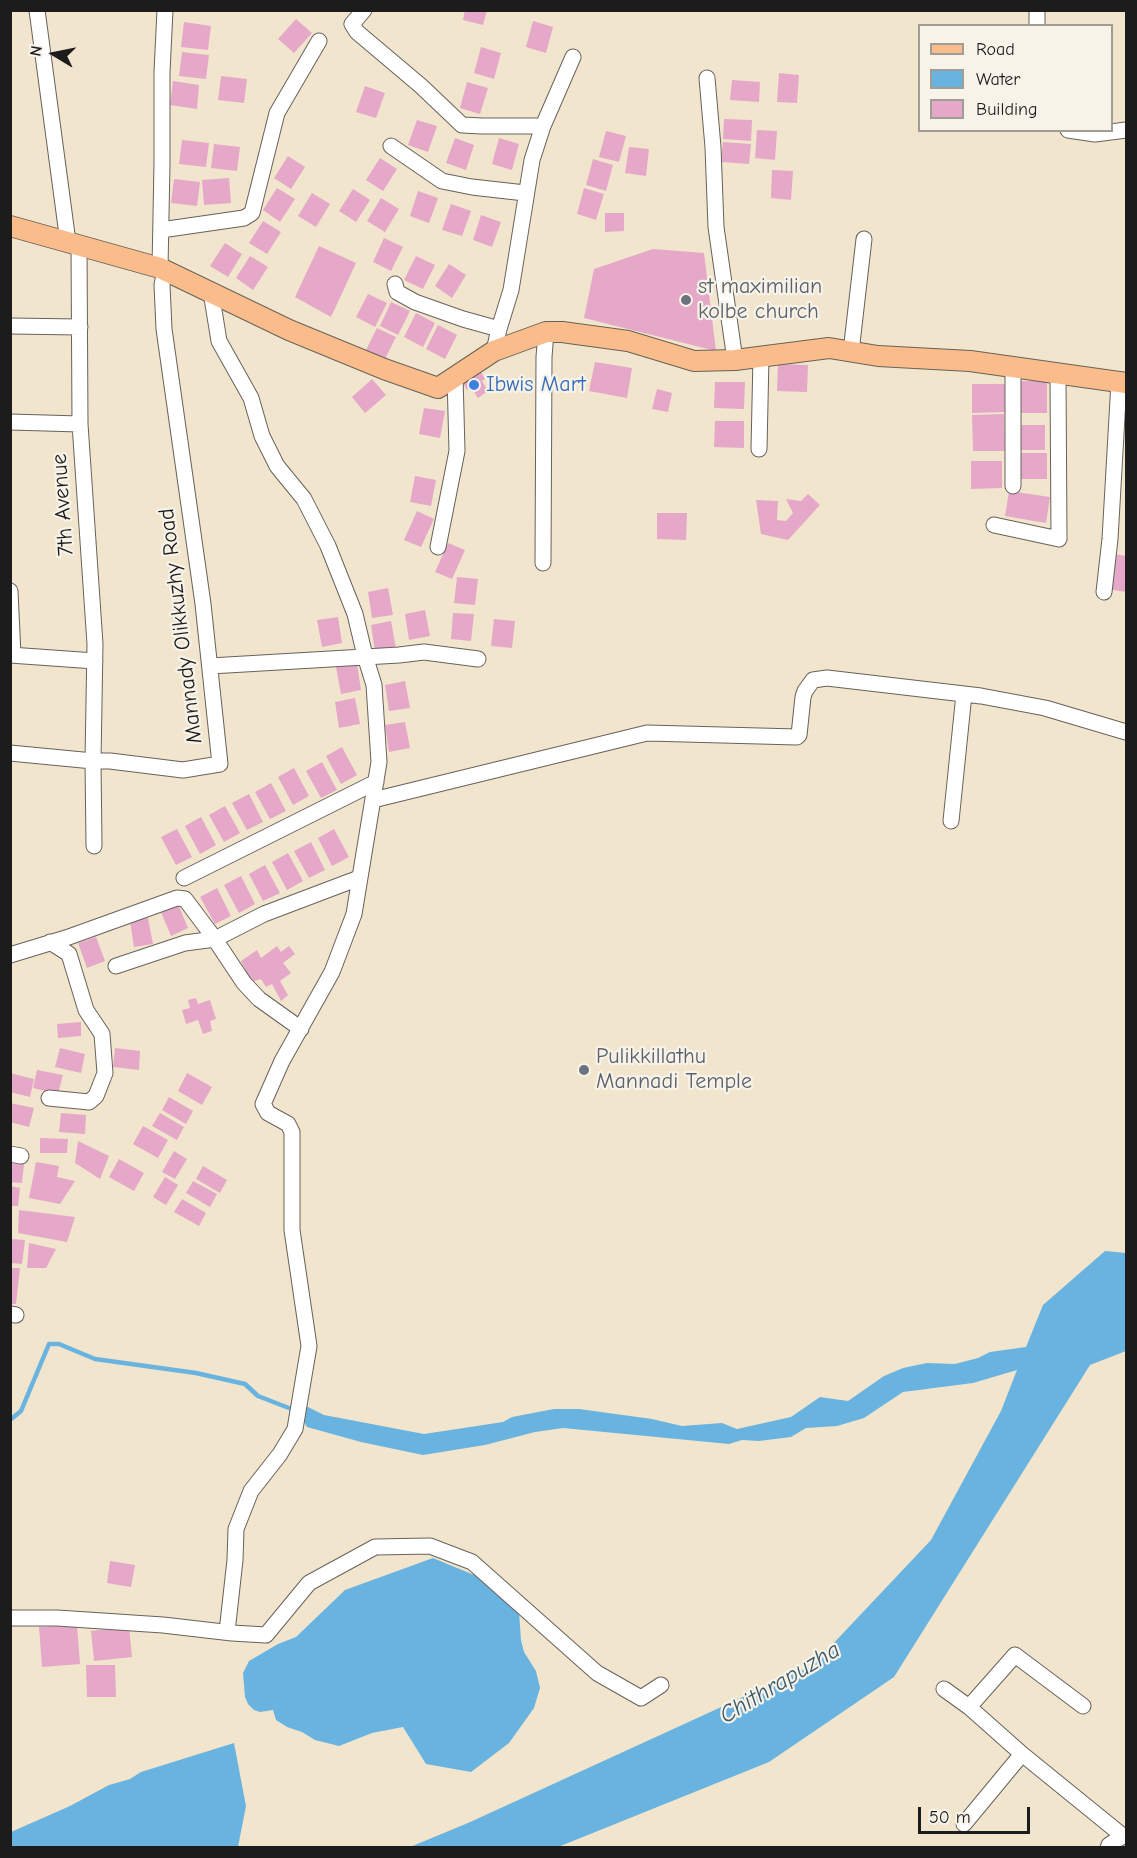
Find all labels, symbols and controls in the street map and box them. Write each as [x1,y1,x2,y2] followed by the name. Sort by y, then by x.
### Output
[24,24,84,84] north arrow
[918,24,1113,132] legend
[976,39,1015,60] text: Road
[27,44,46,58] text: N
[976,69,1020,90] text: Water
[976,99,1038,120] text: Building
[698,274,822,326] place label: st maximilian kolbe church
[679,293,693,307] marker: st maximilian kolbe church
[486,372,586,398] place label: Ibwis Mart
[467,378,481,392] marker: Ibwis Mart
[46,453,80,557] street label: 7th Avenue
[153,507,209,745] street label: Mannady Olikkuzhy Road
[596,1044,752,1096] place label: Pulikkillathu Mannadi Temple
[577,1063,591,1077] marker: Pulikkillathu Mannadi Temple
[715,1636,845,1730] water label: Chithrapuzha
[921,1795,1034,1833] scale bar
[929,1807,971,1828] text: 50 m

